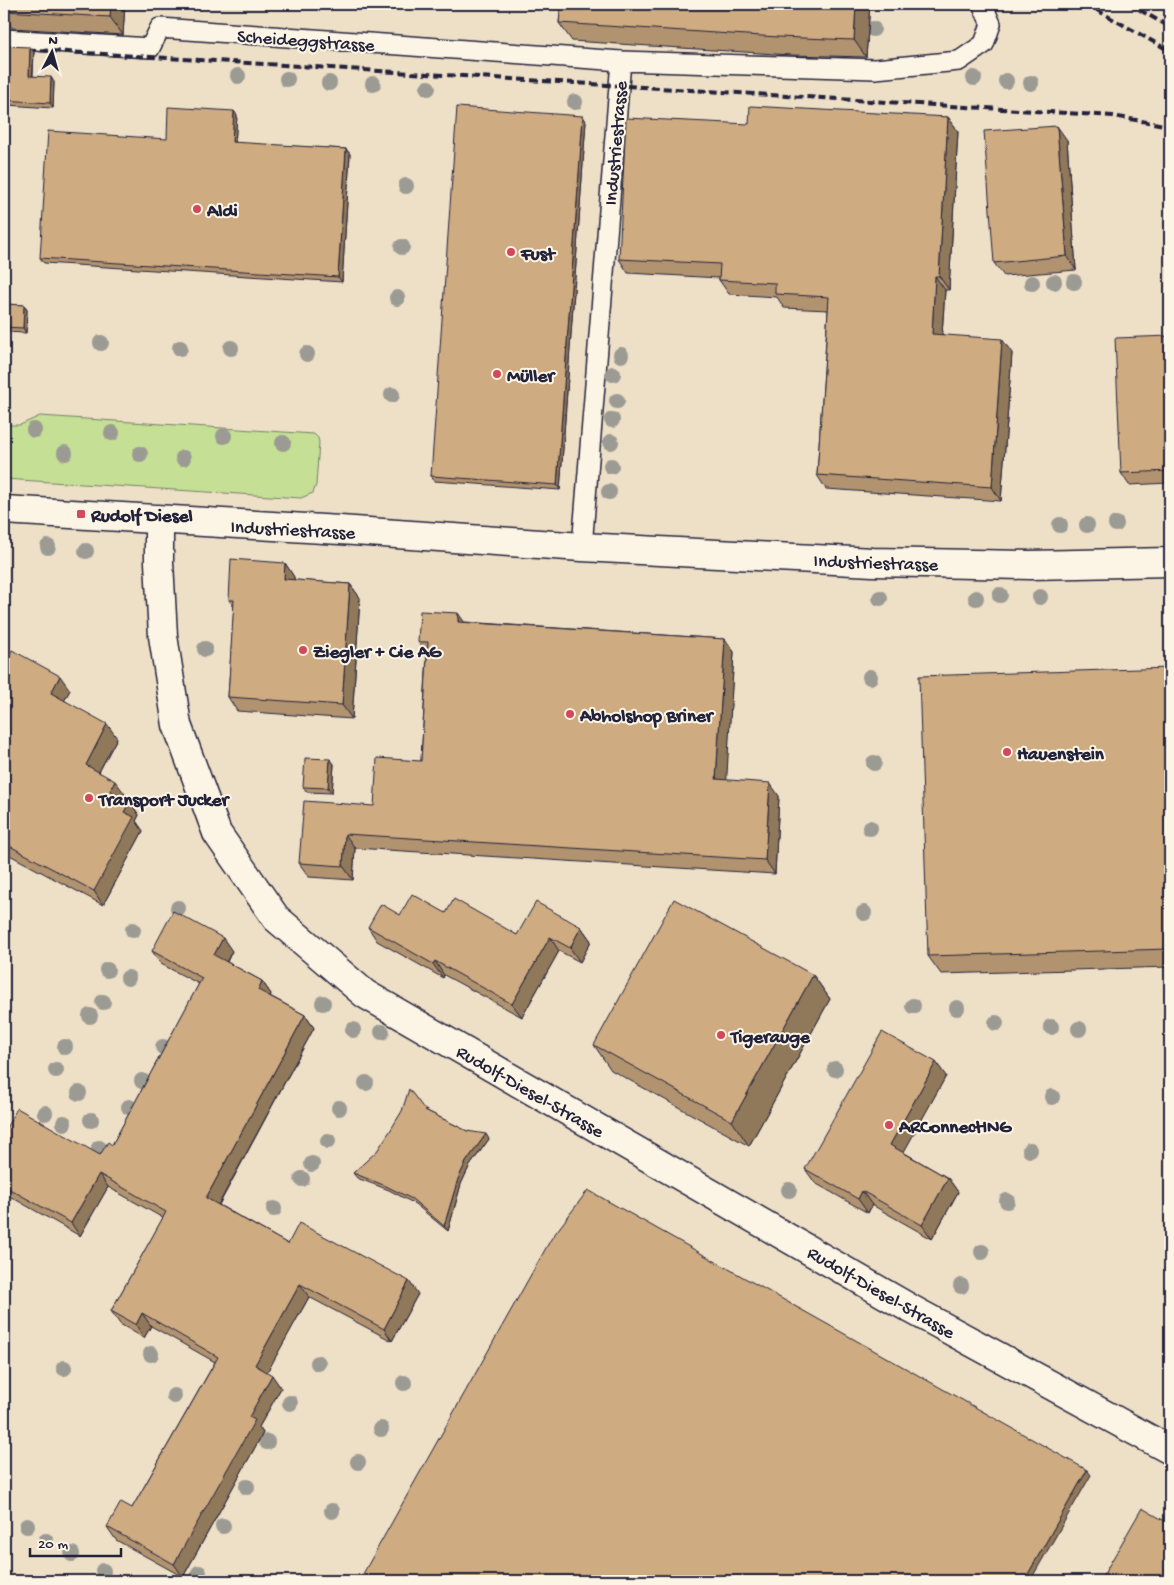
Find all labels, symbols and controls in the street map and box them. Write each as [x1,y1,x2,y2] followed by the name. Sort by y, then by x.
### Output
[236,26,375,59] street label: Scheideggstrasse
[28,28,78,78] north arrow
[48,33,59,50] text: N
[601,80,634,207] street label: Industriestrasse
[206,201,238,224] place label: Aldi
[191,203,203,215] marker: Aldi
[520,244,557,267] place label: Fust
[505,246,517,258] marker: Fust
[507,366,556,389] place label: Müller
[491,368,503,380] marker: Müller
[90,506,193,529] place label: Rudolf Diesel
[75,508,87,520] marker: Rudolf Diesel
[230,517,356,546] street label: Industriestrasse
[813,551,939,578] street label: Industriestrasse
[313,642,442,665] place label: Ziegler + Cie AG
[297,644,309,656] marker: Ziegler + Cie AG
[579,706,715,729] place label: Abholshop Briner
[564,708,576,720] marker: Abholshop Briner
[1017,744,1105,767] place label: Hauenstein
[1001,746,1013,758] marker: Hauenstein
[97,790,231,813] place label: Transport Jucker
[83,792,95,804] marker: Transport Jucker
[729,1027,811,1050] place label: Tigerauge
[715,1029,727,1041] marker: Tigerauge
[451,1041,607,1145] street label: Rudolf-Diesel-Strasse
[898,1117,1012,1140] place label: ARConnectING
[883,1119,895,1131] marker: ARConnectING
[802,1242,958,1346] street label: Rudolf-Diesel-Strasse
[30,1525,121,1557] scale bar
[38,1536,68,1554] text: 20 m

